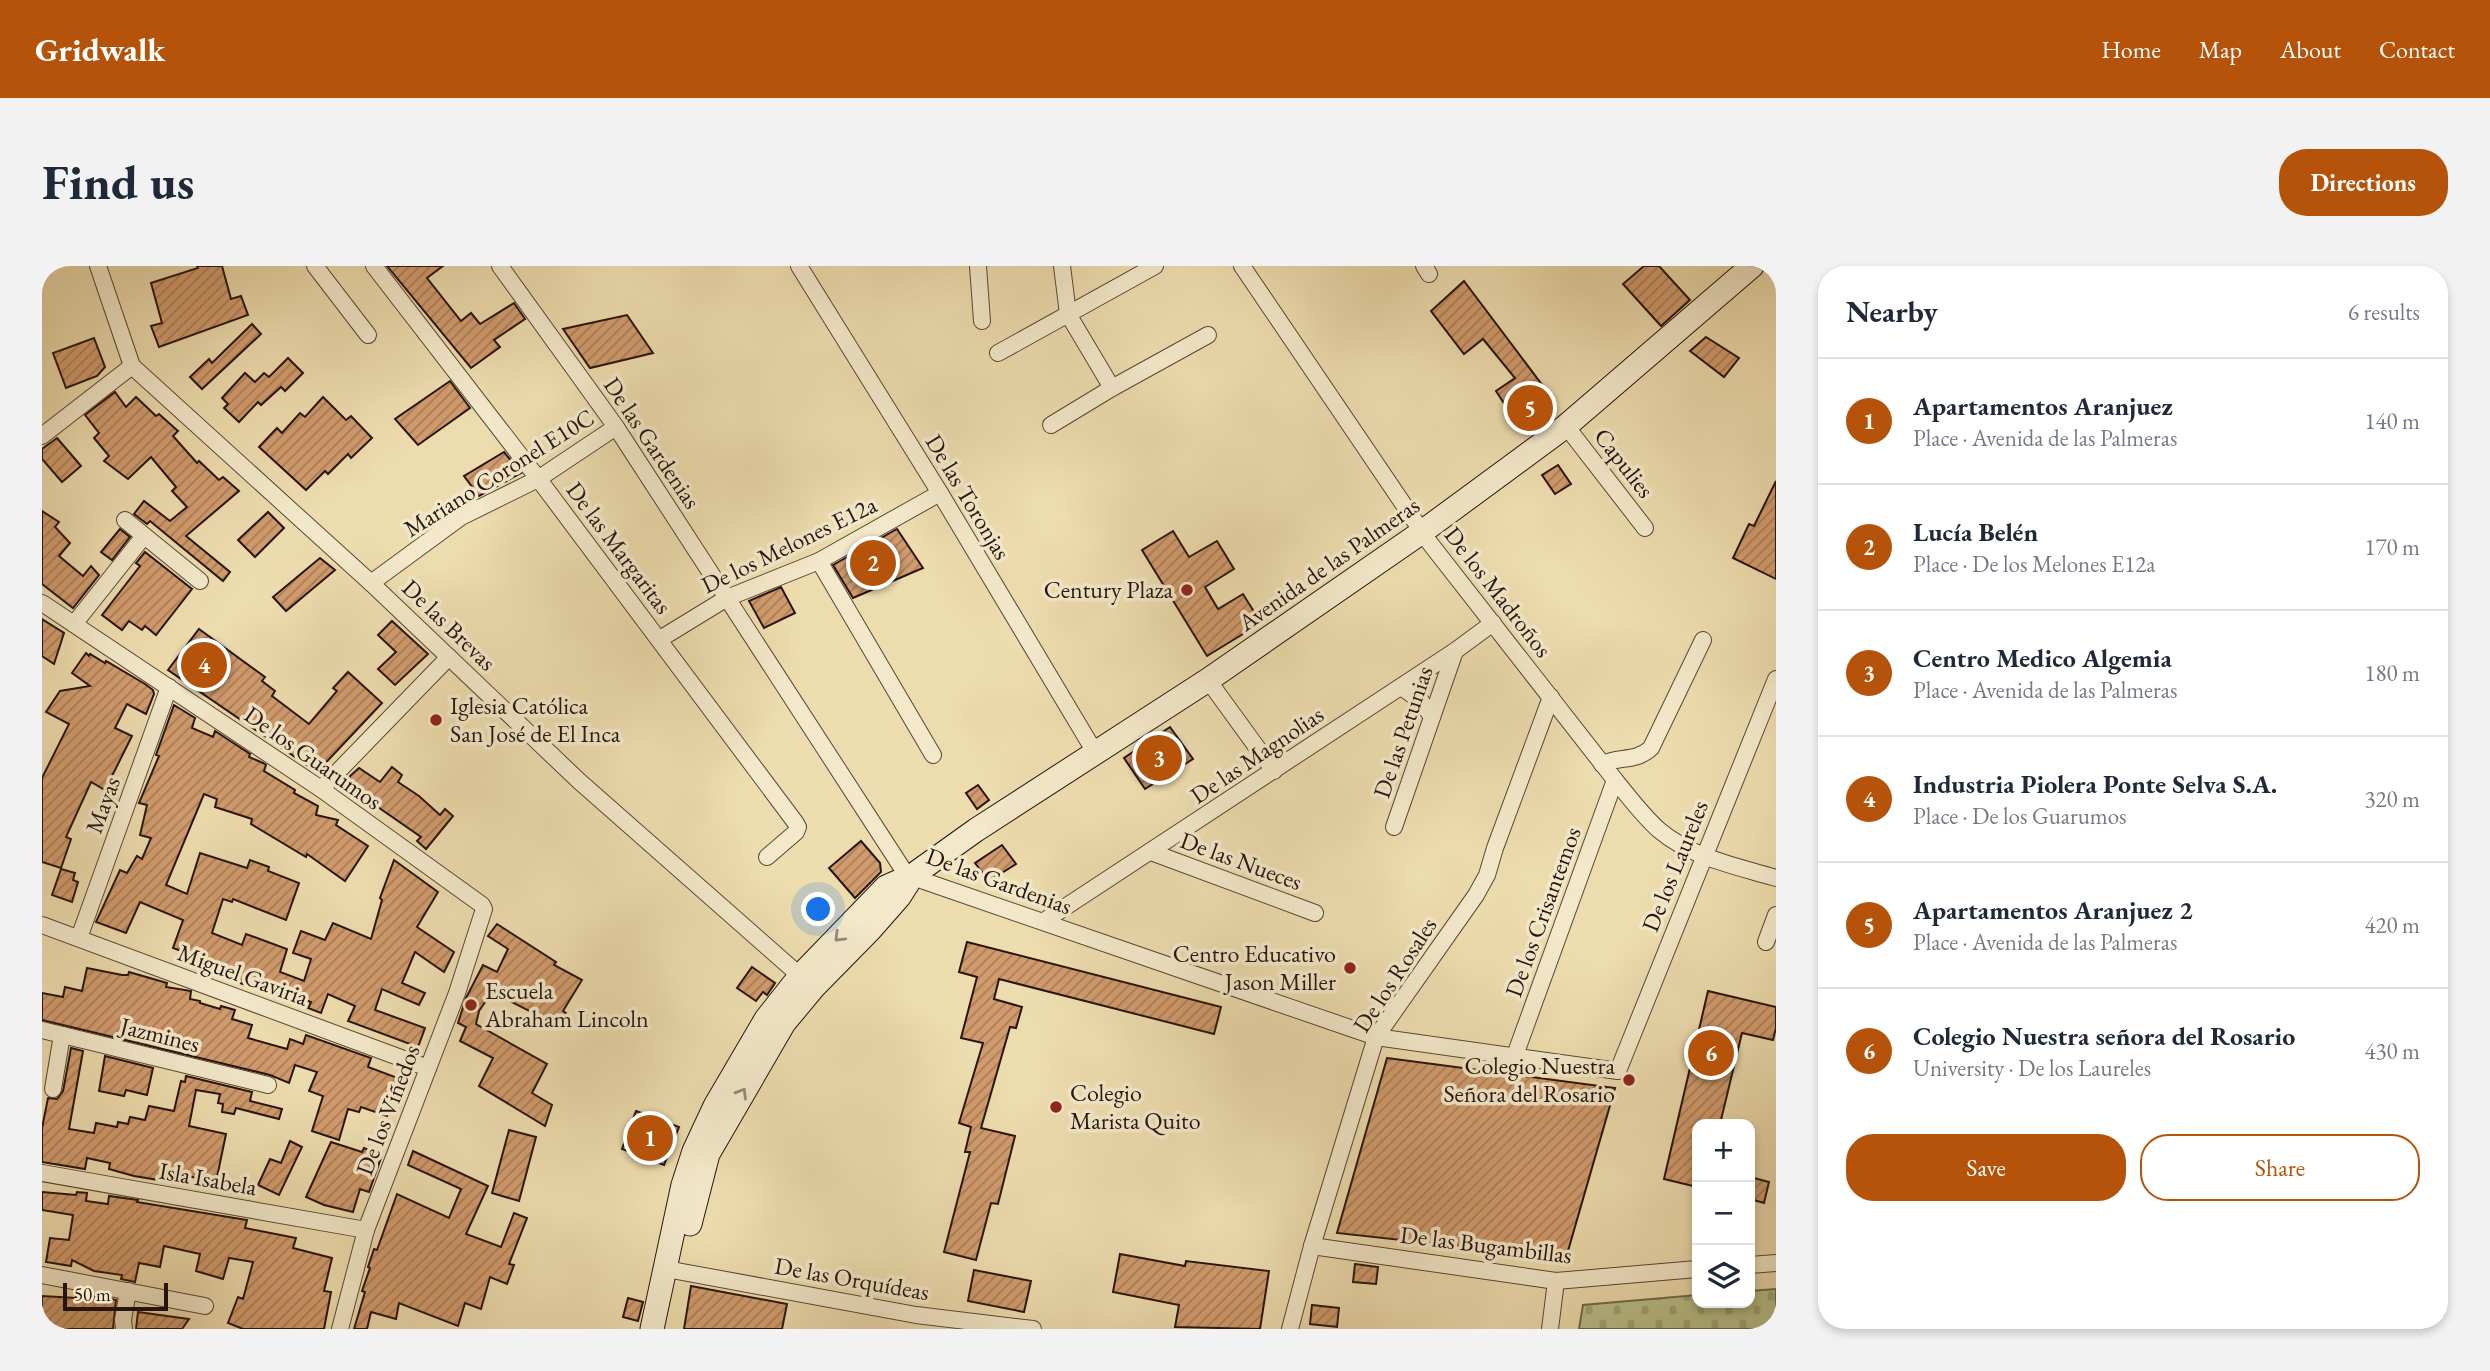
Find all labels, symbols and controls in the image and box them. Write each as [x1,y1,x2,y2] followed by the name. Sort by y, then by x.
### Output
[35,28,165,71] text: Gridwalk
[2101,34,2161,65] text: Home
[2199,34,2242,65] text: Map
[2280,34,2341,65] text: About
[2379,34,2455,65] text: Contact
[2279,149,2448,216] button: Directions
[42,150,194,214] text: Find us
[1846,292,1938,331] text: Nearby
[2348,297,2420,327] text: 6 results
[597,371,708,515] street label: De las Gardenias
[1507,382,1553,434] pin: 5
[1913,389,2173,423] text: Apartamentos Aranjuez
[398,402,600,544] street label: Mariano Coronel E10C
[1863,406,1875,436] text: 1
[2364,406,2420,436] text: 140 m
[1587,421,1661,504] street label: Capulies
[1913,423,2177,453] text: Place · Avenida de las Palmeras
[919,428,1018,565] street label: De las Toronjas
[560,475,679,620] street label: De las Margaritas
[1231,489,1425,638] street label: Avenida de las Palmeras
[697,490,881,600] street label: De los Melones E12a
[1913,515,2038,549] text: Lucía Belén
[1438,520,1559,663] street label: De los Madroños
[1863,532,1875,562] text: 2
[2364,532,2420,562] text: 170 m
[850,537,896,589] pin: 2
[1913,549,2155,579] text: Place · De los Melones E12a
[396,572,503,677] street label: De las Brevas
[1044,574,1173,605] place label: Century Plaza
[1179,582,1195,598] marker: Century Plaza
[181,639,227,691] pin: 4
[1913,641,2172,675] text: Centro Medico Algemia
[1863,658,1875,688] text: 3
[2364,658,2420,688] text: 180 m
[1365,662,1440,802] street label: De las Petunias
[1913,675,2177,705] text: Place · Avenida de las Palmeras
[450,690,621,749] place label: Iglesia Católica San José de El Inca
[238,699,388,817] street label: De los Guarumos
[1184,699,1329,811] street label: De las Magnolias
[428,712,444,728] marker: Iglesia Católica San José de El Inca
[1136,732,1182,784] pin: 3
[1913,767,2277,801] text: Industria Piolera Ponte Selva S.A.
[78,772,127,837] street label: Mayas
[1863,784,1875,814] text: 4
[2364,784,2420,814] text: 320 m
[1634,796,1715,936] street label: De los Laureles
[1913,801,2127,831] text: Place · De los Guarumos
[1497,823,1588,1001] street label: De los Crisantemos
[1176,824,1306,897] street label: De las Nueces
[922,840,1076,921] street label: De las Gardenias
[801,892,835,926] your location
[1913,893,2193,927] text: Apartamentos Aranjuez 2
[1863,910,1875,940] text: 5
[2364,910,2420,940] text: 420 m
[1346,911,1443,1038] street label: De los Rosales
[1913,927,2177,957] text: Place · Avenida de las Palmeras
[834,928,847,941] one-way arrow
[174,937,313,1013] street label: Miguel Gaviria
[1173,938,1336,997] place label: Centro Educativo Jason Miller
[1342,960,1358,976] marker: Centro Educativo Jason Miller
[484,975,649,1034] place label: Escuela Abraham Lincoln
[463,997,479,1013] marker: Escuela Abraham Lincoln
[115,1009,203,1059] street label: Jazmines
[1913,1019,2295,1053] text: Colegio Nuestra señora del Rosario
[1688,1027,1734,1079] pin: 6
[1863,1036,1875,1066] text: 6
[2364,1036,2420,1066] text: 430 m
[348,1040,427,1180] street label: De los Viñedos
[1443,1050,1615,1109] place label: Colegio Nuestra Señora del Rosario
[1913,1053,2151,1083] text: University · De los Laureles
[1621,1072,1637,1088] marker: Colegio Nuestra Señora del Rosario
[1070,1077,1201,1136] place label: Colegio Marista Quito
[734,1088,747,1101] one-way arrow
[1048,1099,1064,1115] marker: Colegio Marista Quito
[627,1112,673,1164] pin: 1
[1692,1119,1755,1308] map controls
[1692,1119,1755,1182] button: +
[1846,1134,2126,1201] button: Save
[2140,1134,2420,1201] button: Share
[157,1155,260,1202] street label: Isla Isabela
[1692,1182,1755,1245] button: −
[1398,1219,1574,1270] street label: De las Bugambillas
[1692,1245,1755,1308] button: layers
[772,1250,932,1307] street label: De las Orquídeas
[63,1280,168,1312] scale bar
[74,1282,111,1307] text: 50 m

